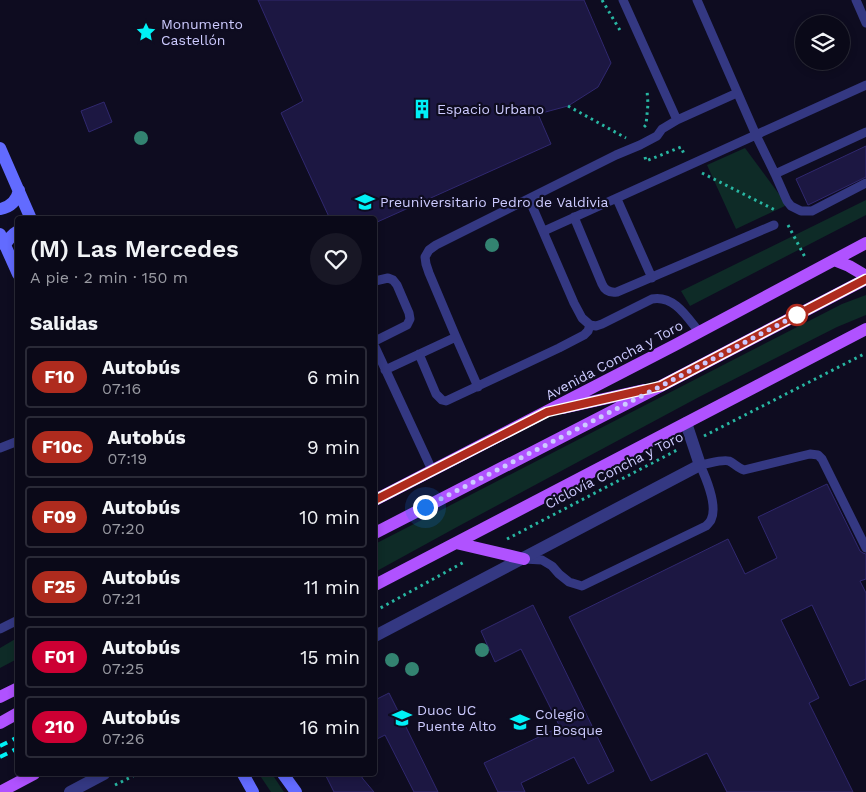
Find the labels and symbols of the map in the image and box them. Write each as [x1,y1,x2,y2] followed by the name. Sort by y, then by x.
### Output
[161,16,243,48] place label: Monumento Castellón
[135,21,157,43] place icon: Monumento Castellón
[411,98,433,120] building icon: Espacio Urbano
[437,101,544,117] place label: Espacio Urbano
[354,191,376,213] school or university icon: Preuniversitario Pedro de Valdivia
[380,194,608,210] place label: Preuniversitario Pedro de Valdivia
[786,304,808,326] unlabelled marker
[543,317,685,403] street label: Avenida Concha y Toro
[542,428,686,512] street label: Ciclovía Concha y Toro
[413,495,438,520] your location
[417,702,497,734] place label: Duoc UC Puente Alto
[535,706,603,738] place label: Colegio El Bosque
[391,707,413,729] school or university icon: Duoc UC Puente Alto
[509,711,531,733] school or university icon: Colegio El Bosque

